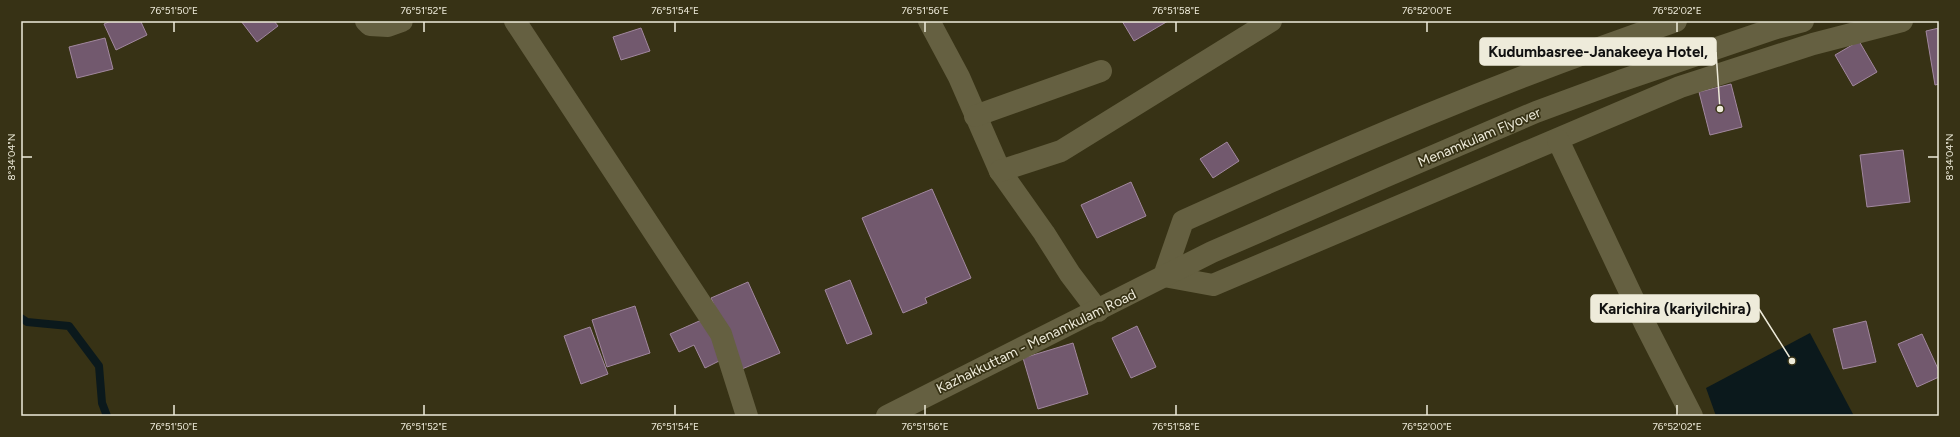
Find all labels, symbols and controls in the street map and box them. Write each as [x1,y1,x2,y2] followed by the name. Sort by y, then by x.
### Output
[150,4,198,17] text: 76°51'50"E
[400,4,448,17] text: 76°51'52"E
[651,4,699,17] text: 76°51'54"E
[901,4,949,17] text: 76°51'56"E
[1152,4,1200,17] text: 76°51'58"E
[1402,4,1452,17] text: 76°52'00"E
[1652,4,1702,17] text: 76°52'02"E
[1480,38,1716,65] callout: Kudumbasree-Janakeeya Hotel,
[1488,43,1708,61] text: Kudumbasree-Janakeeya Hotel,
[1415,104,1543,171] street label: Menamkulam Flyover
[5,133,18,181] text: 8°34'04"N
[1943,133,1956,181] text: 8°34'04"N
[934,286,1139,397] street label: Kazhakkuttam - Menamkulam Road
[1591,295,1759,322] callout: Karichira (kariyilchira)
[1599,300,1751,318] text: Karichira (kariyilchira)
[150,420,198,433] text: 76°51'50"E
[400,420,448,433] text: 76°51'52"E
[651,420,699,433] text: 76°51'54"E
[901,420,949,433] text: 76°51'56"E
[1152,420,1200,433] text: 76°51'58"E
[1402,420,1452,433] text: 76°52'00"E
[1652,420,1702,433] text: 76°52'02"E

